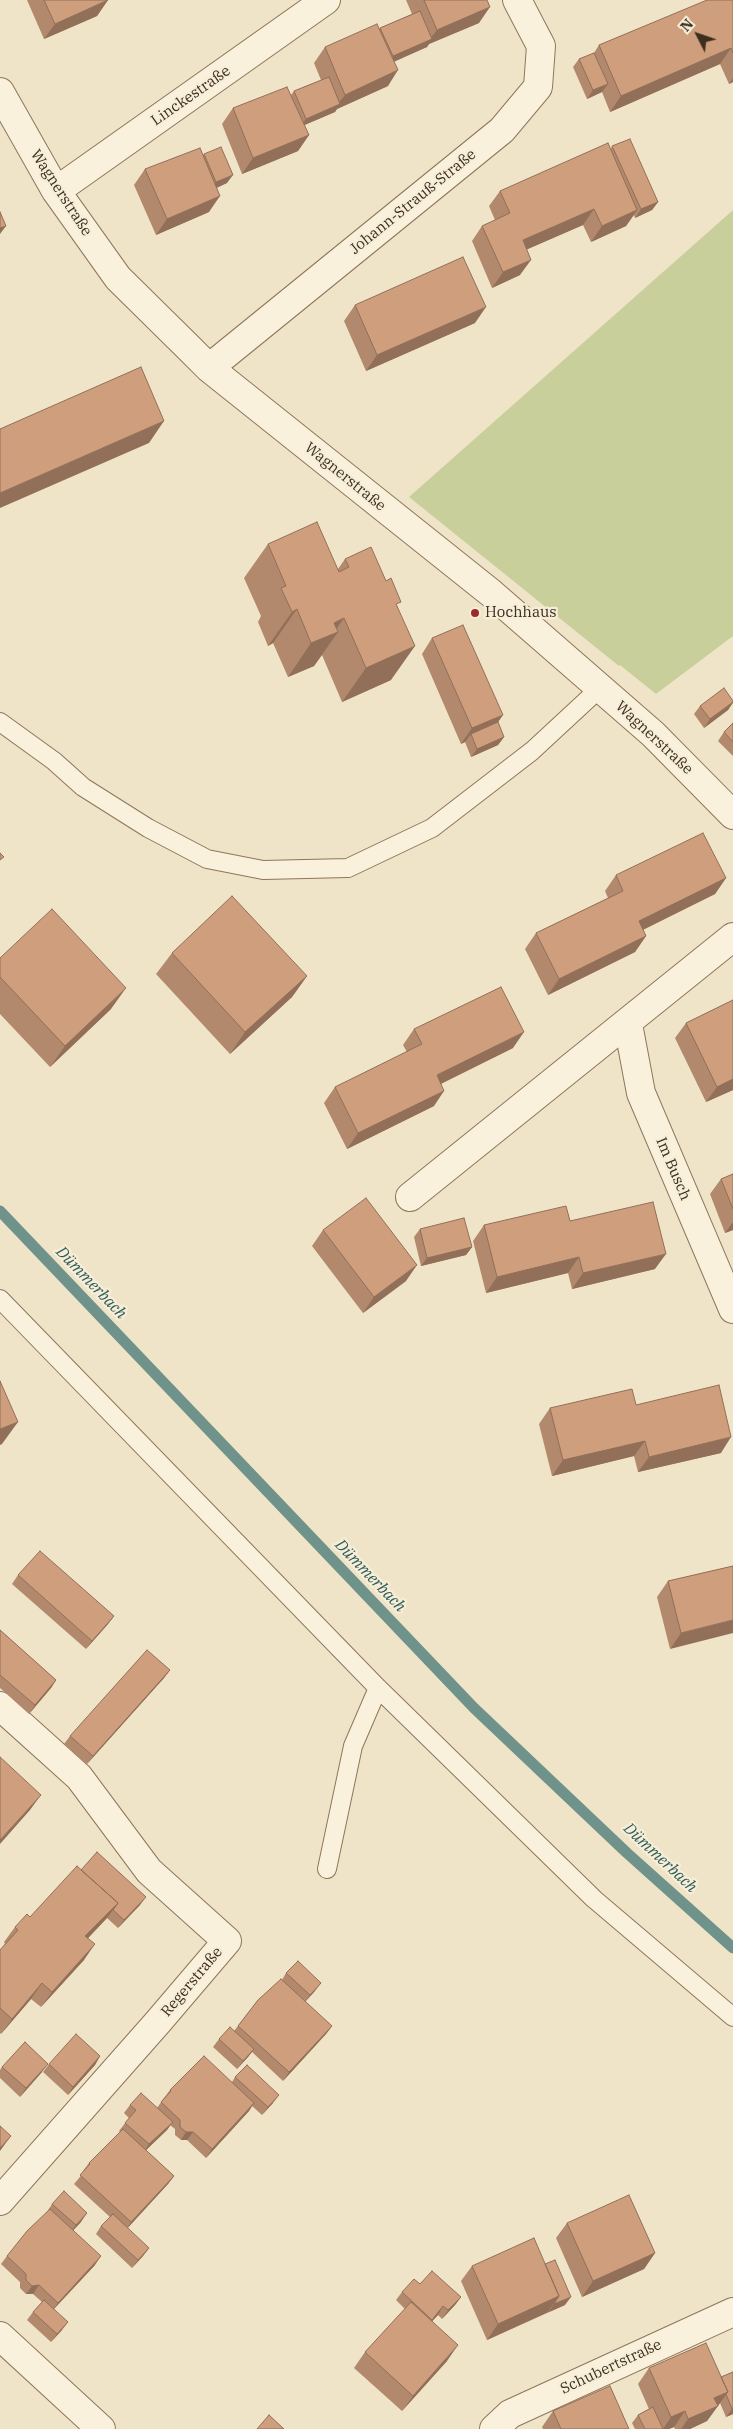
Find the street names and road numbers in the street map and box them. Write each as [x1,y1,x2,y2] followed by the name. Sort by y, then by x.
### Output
[148,62,234,130] street label: Linckestraße
[346,146,480,258] street label: Johann-Strauß-Straße
[26,147,96,239] street label: Wagnerstraße
[301,439,389,515] street label: Wagnerstraße
[612,698,696,778] street label: Wagnerstraße
[652,1135,694,1203] street label: Im Busch
[158,1943,226,2021] street label: Regerstraße
[558,2336,664,2398] street label: Schubertstraße

